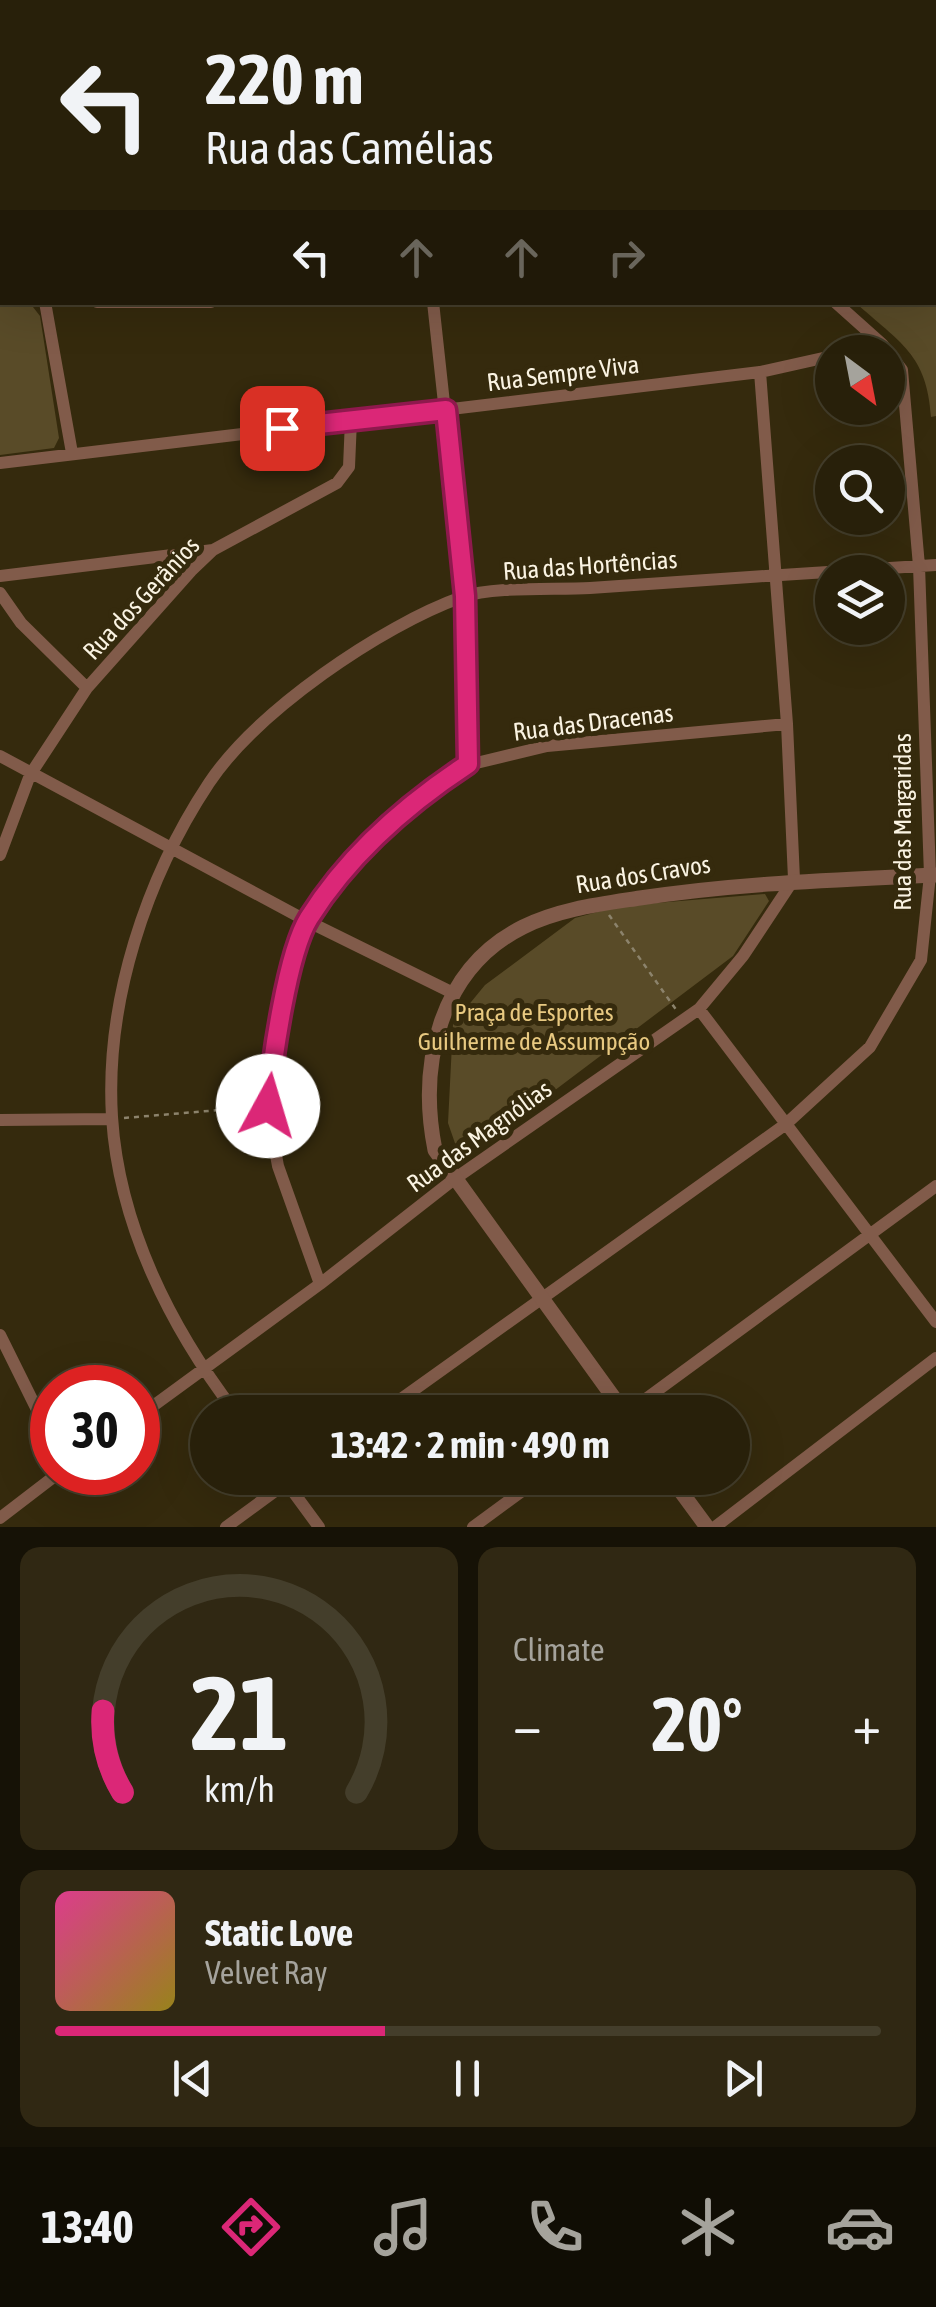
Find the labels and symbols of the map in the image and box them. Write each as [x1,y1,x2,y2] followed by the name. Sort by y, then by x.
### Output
[815,335,905,425] north arrow
[485,350,641,396] street label: Rua Sempre Viva
[240,386,325,471] pin
[77,531,205,665] street label: Rua dos Gerânios
[502,545,678,585] street label: Rua das Hortências
[511,698,675,746] street label: Rua das Dracenas
[888,733,916,911] street label: Rua das Margaridas
[574,850,712,898] street label: Rua dos Cravos
[418,998,650,1055] park label: Praça de Esportes Guilherme de Assumpção
[216,1054,320,1158] position arrow
[402,1074,557,1198] street label: Rua das Magnólias
[30,1365,160,1495] speed limit sign: 30

